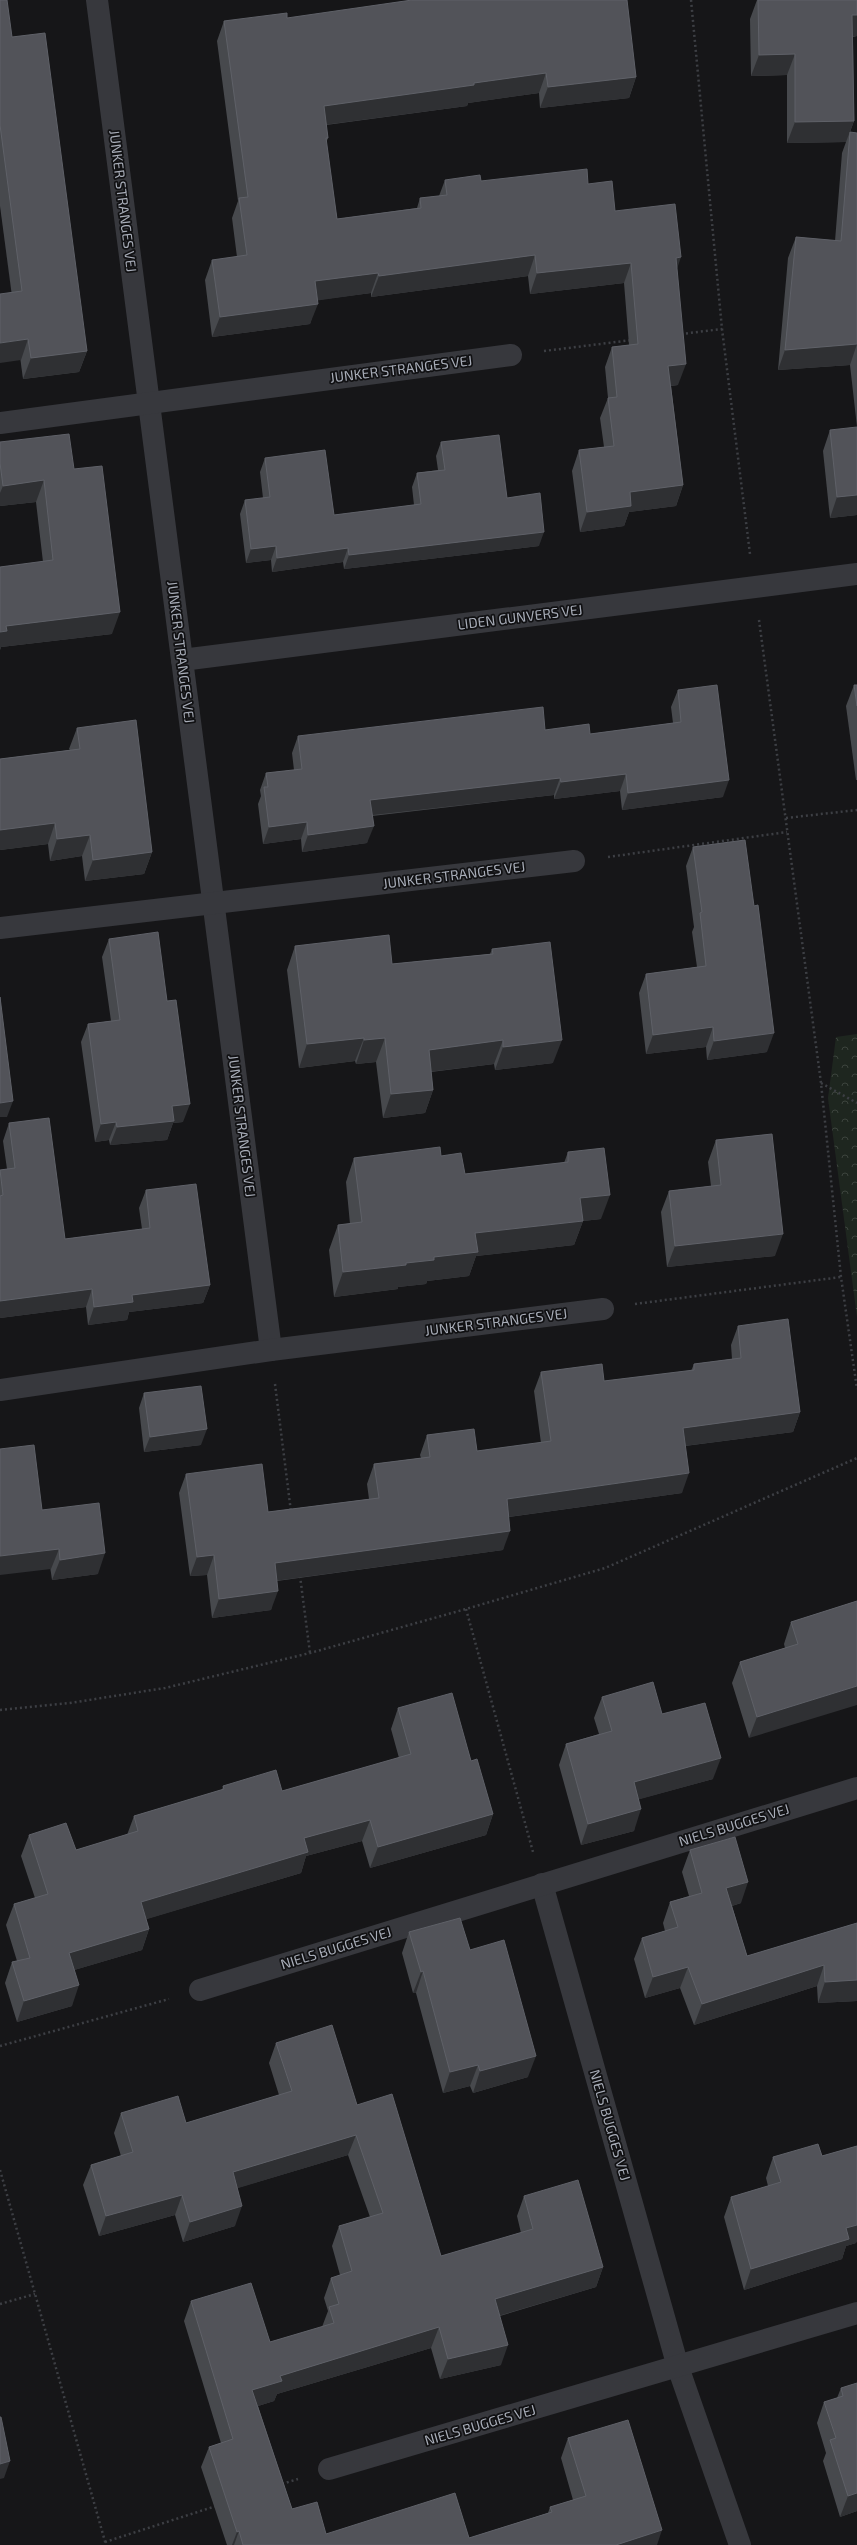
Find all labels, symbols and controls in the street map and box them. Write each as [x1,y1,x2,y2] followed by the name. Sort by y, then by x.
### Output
[106,129,141,273] street label: JUNKER STRANGES VEJ
[329,351,473,386] street label: JUNKER STRANGES VEJ
[164,580,199,724] street label: JUNKER STRANGES VEJ
[456,600,583,633] street label: LIDEN GUNVERS VEJ
[382,857,526,892] street label: JUNKER STRANGES VEJ
[225,1054,260,1198] street label: JUNKER STRANGES VEJ
[424,1304,568,1339] street label: JUNKER STRANGES VEJ
[677,1800,791,1849] street label: NIELS BUGGES VEJ
[279,1923,393,1972] street label: NIELS BUGGES VEJ
[586,2067,634,2182] street label: NIELS BUGGES VEJ
[422,2401,537,2449] street label: NIELS BUGGES VEJ

